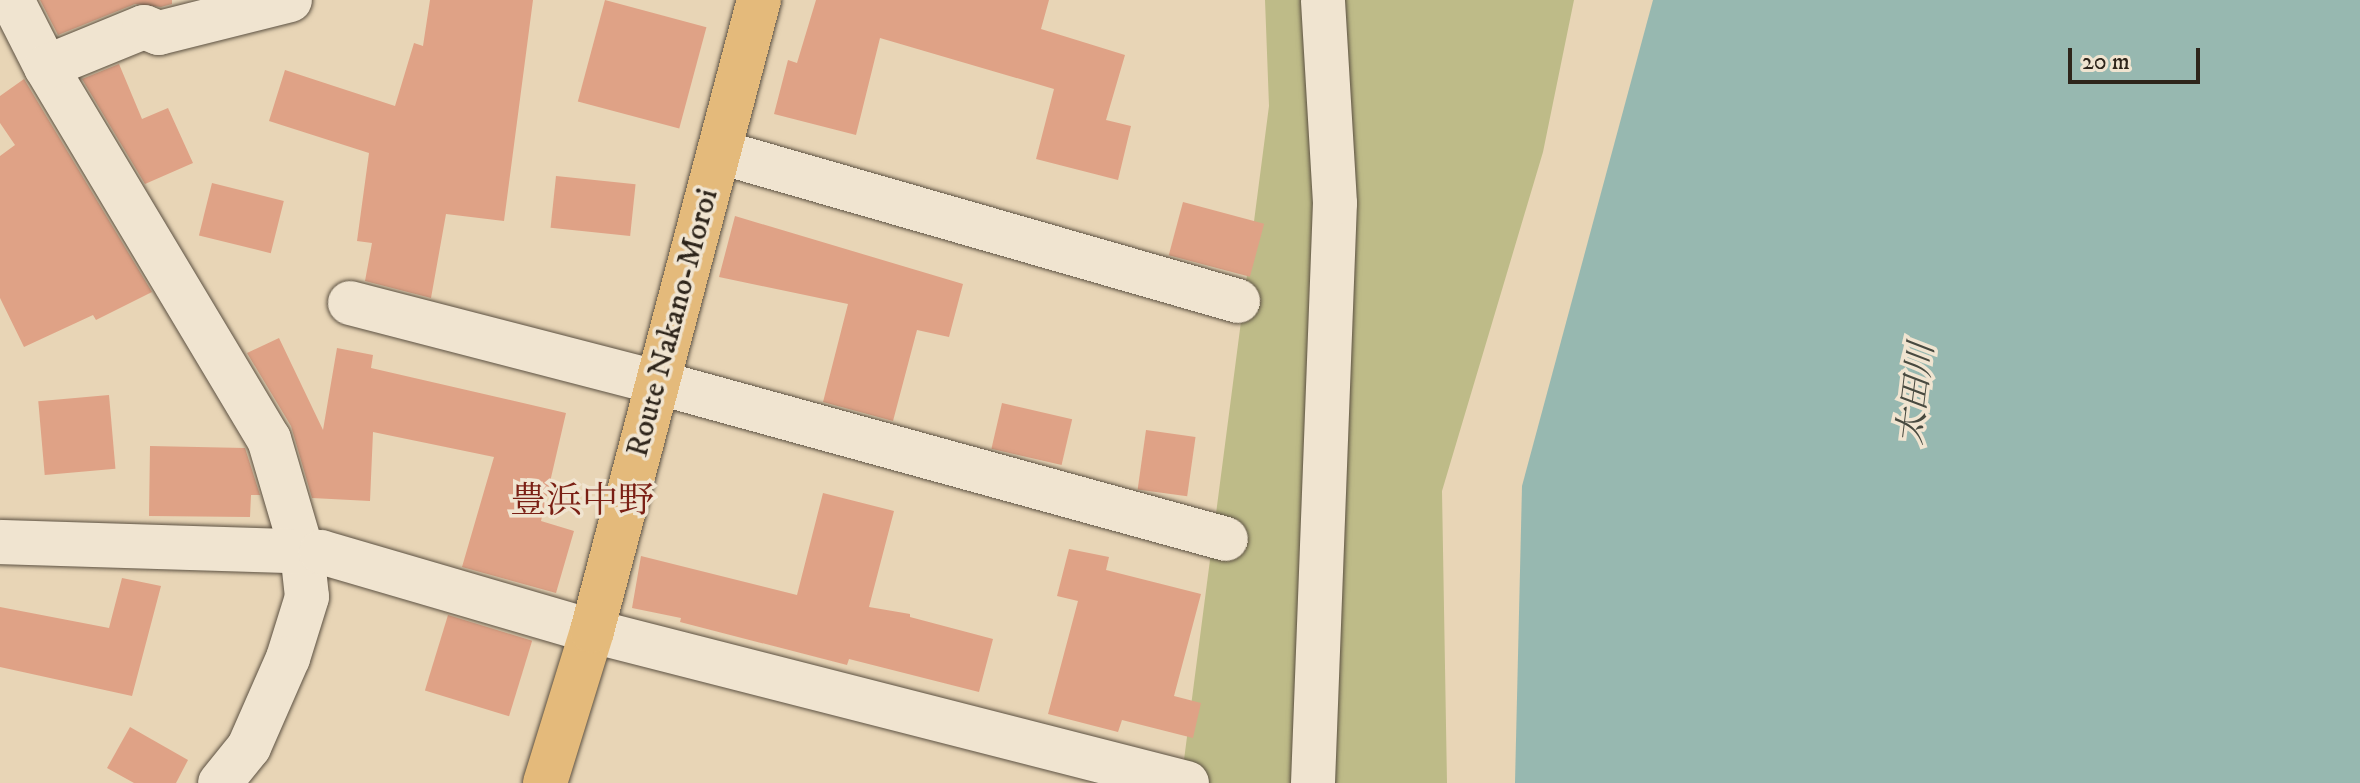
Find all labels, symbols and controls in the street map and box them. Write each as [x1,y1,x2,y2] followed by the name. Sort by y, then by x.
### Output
[2072,32,2204,82] scale bar
[2082,47,2130,77] text: 20 m
[619,185,727,461] street label: Route Nakano-Moroi
[1891,341,1943,447] water label: 太田川
[510,480,654,524] district label: 豊浜中野

